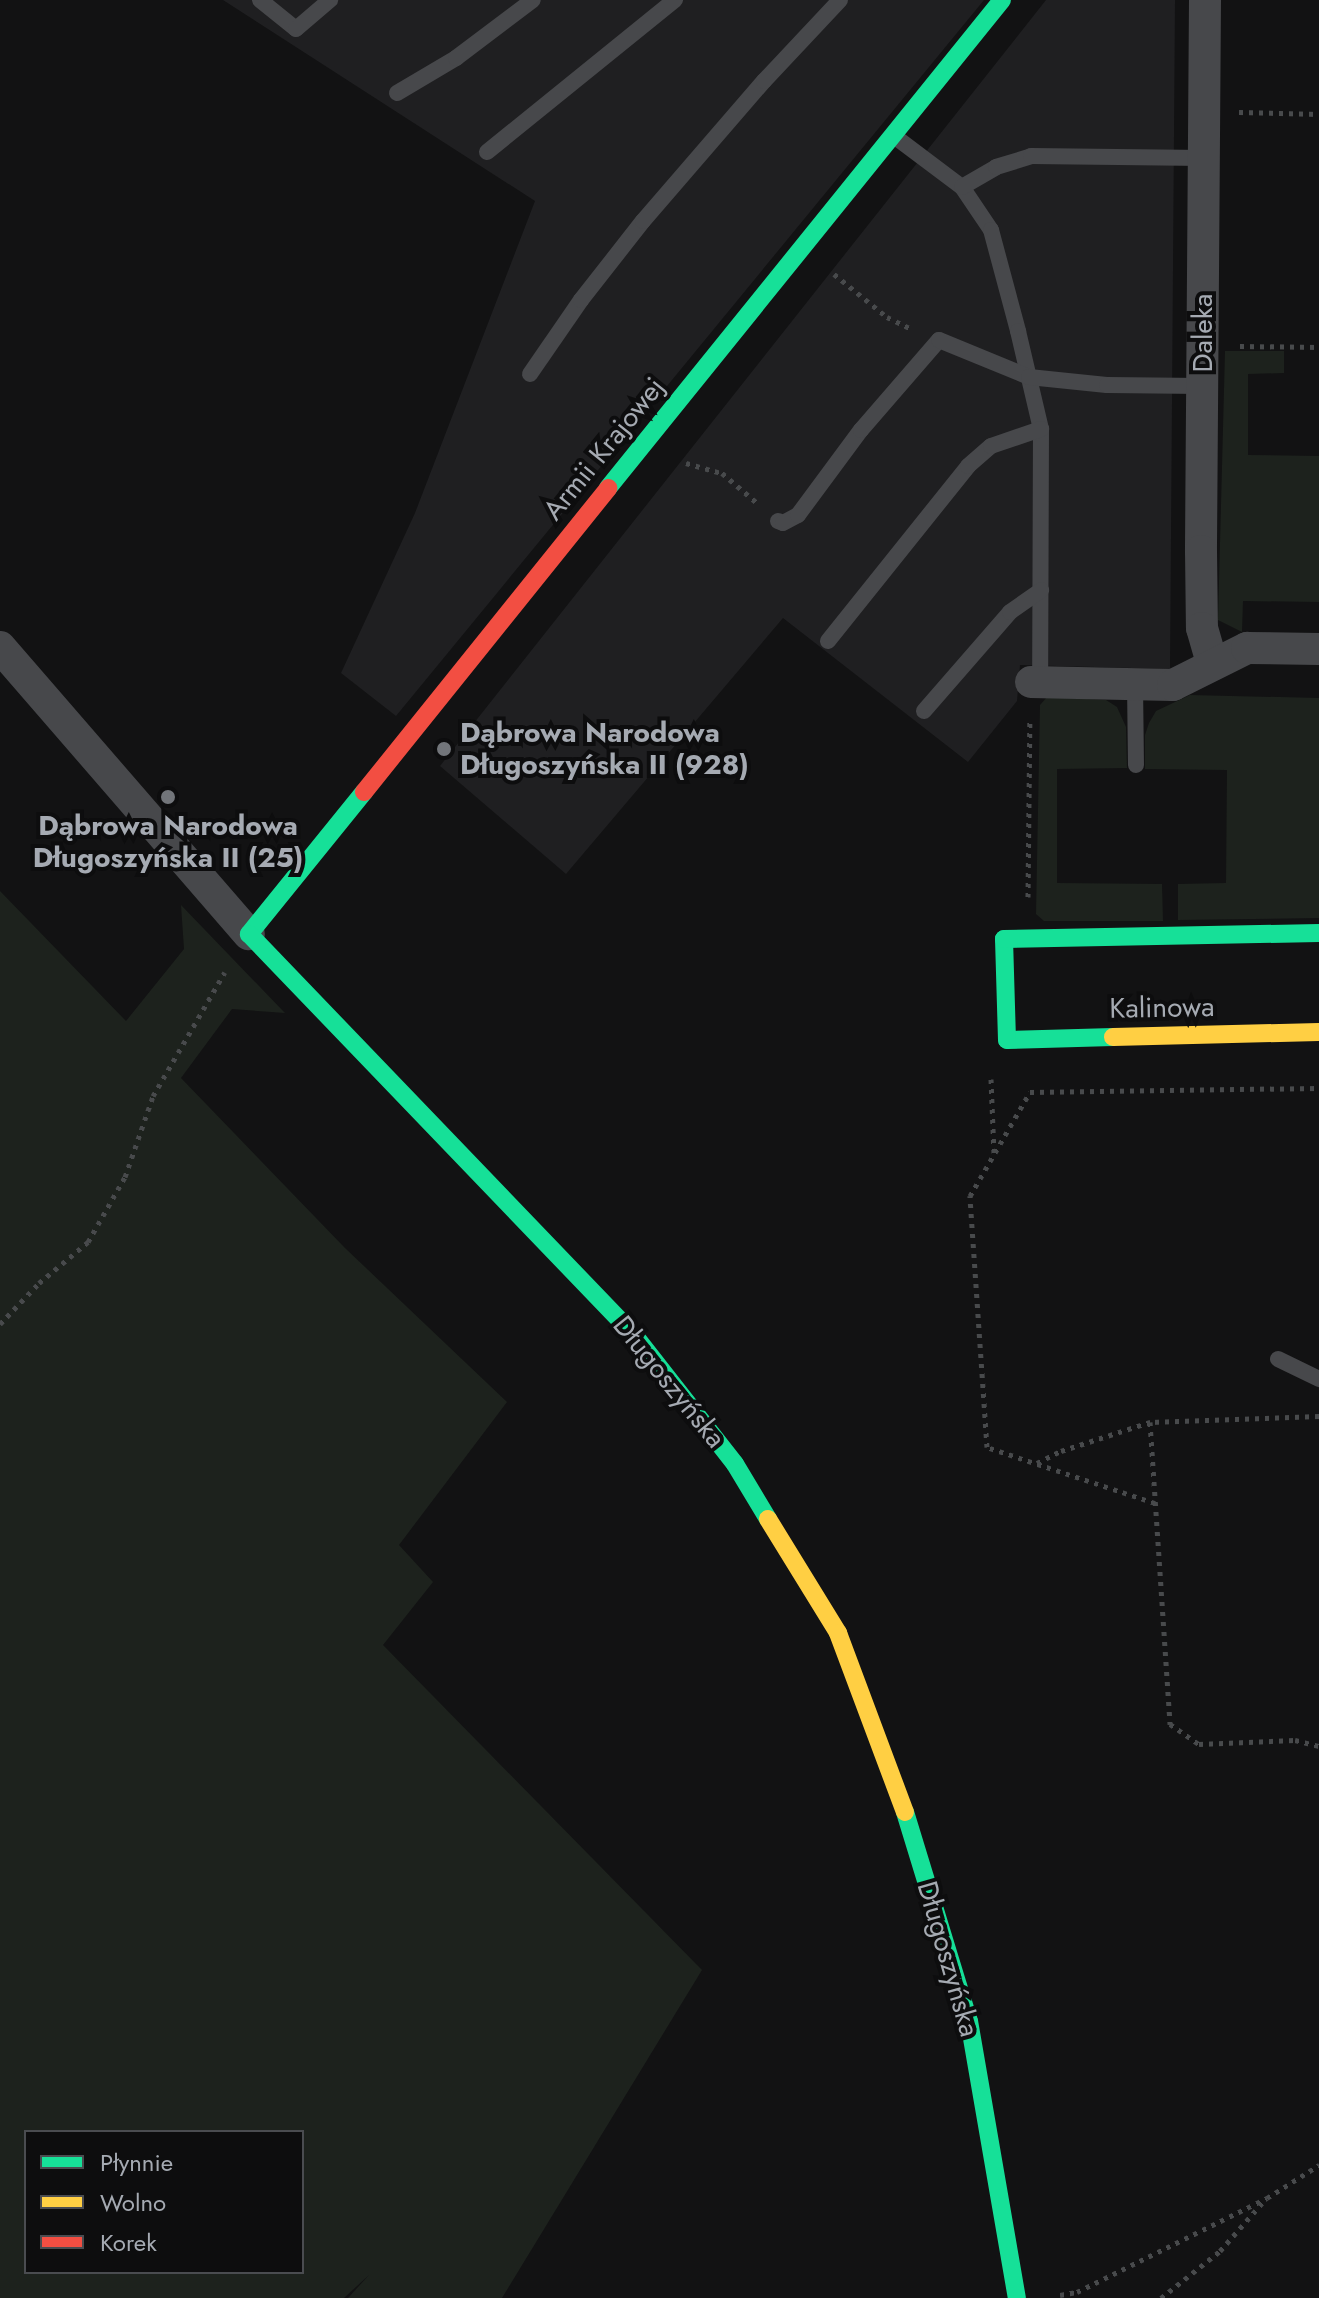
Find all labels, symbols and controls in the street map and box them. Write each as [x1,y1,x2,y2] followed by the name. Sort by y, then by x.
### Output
[1186,293,1220,373] street label: Daleka
[536,371,672,527] street label: Armii Krajowej
[460,716,749,782] place label: Dąbrowa Narodowa Długoszyńska II (928)
[435,740,453,758] marker: Dąbrowa Narodowa Długoszyńska II (928)
[159,788,177,806] marker: Dąbrowa Narodowa Długoszyńska II (25)
[33,809,303,875] place label: Dąbrowa Narodowa Długoszyńska II (25)
[1109,990,1215,1026] street label: Kalinowa
[606,1309,732,1455] street label: Długoszyńska
[910,1877,986,2041] street label: Długoszyńska
[24,2130,304,2274] legend
[100,2145,173,2180] text: Płynnie
[100,2185,166,2220] text: Wolno
[100,2225,157,2260] text: Korek

